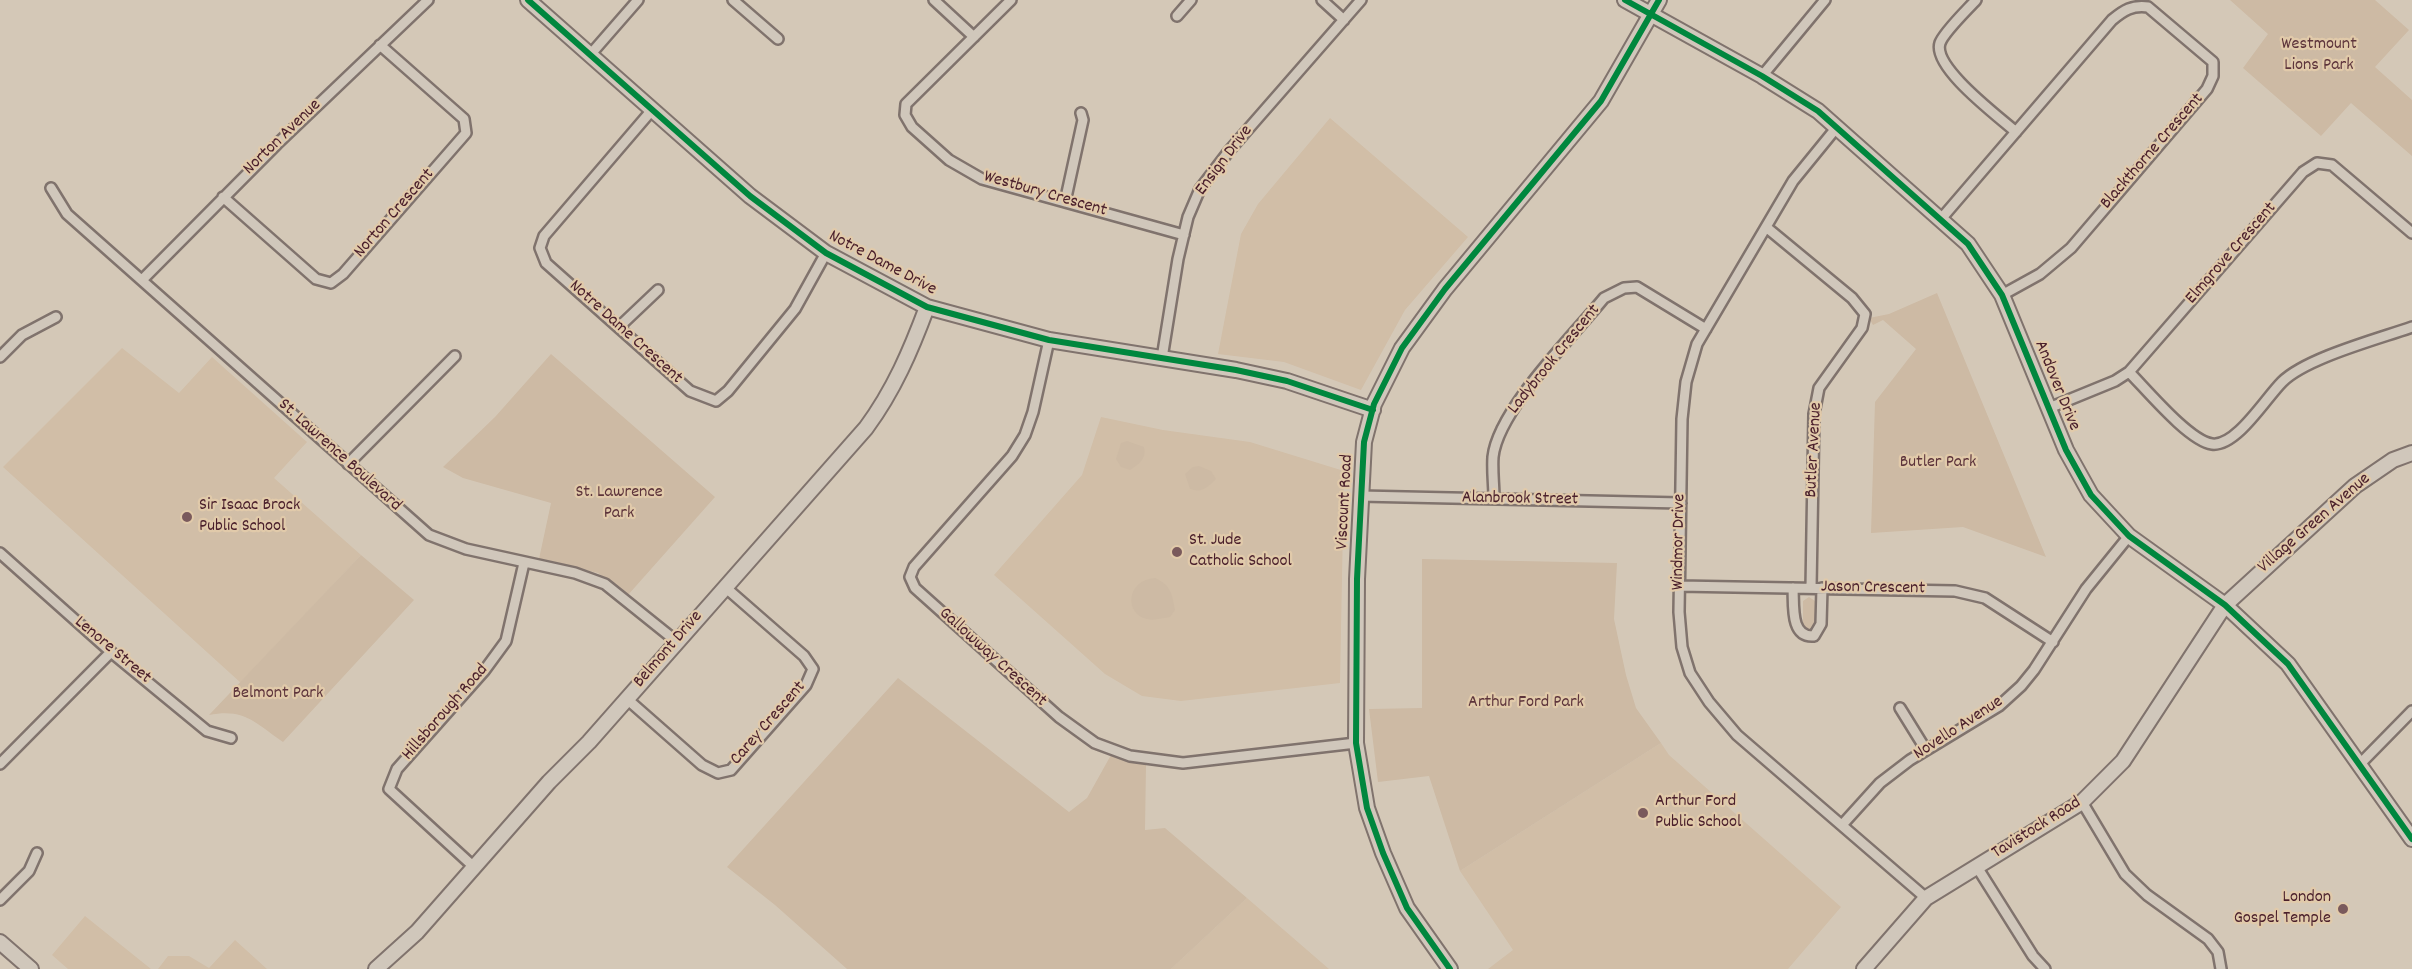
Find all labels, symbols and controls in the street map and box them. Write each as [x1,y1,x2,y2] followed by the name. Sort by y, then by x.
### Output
[2281,35,2357,78] park label: Westmount Lions Park
[2097,89,2209,215] street label: Blackthorne Crescent
[240,96,326,180] street label: Norton Avenue
[1192,122,1258,200] street label: Ensign Drive
[350,165,440,263] street label: Norton Crescent
[981,167,1109,223] street label: Westbury Crescent
[2182,199,2282,309] street label: Elmgrove Crescent
[824,227,940,301] street label: Notre Dame Drive
[564,276,686,390] street label: Notre Dame Crescent
[1504,301,1606,419] street label: Ladybrook Crescent
[2028,338,2084,434] street label: Andover Drive
[273,395,405,517] street label: St. Lawrence Boulevard
[1802,402,1828,498] street label: Butler Avenue
[1900,453,1976,475] park label: Butler Park
[1333,454,1359,550] street label: Viscount Road
[2254,469,2376,579] street label: Village Green Avenue
[575,483,663,526] park label: St. Lawrence Park
[1462,488,1578,512] street label: Alanbrook Street
[1668,494,1692,590] street label: Windmor Drive
[199,496,300,538] place label: Sir Isaac Brock Public School
[180,510,194,524] marker: Sir Isaac Brock Public School
[1189,531,1292,574] place label: St. Jude Catholic School
[1170,545,1184,559] marker: St. Jude Catholic School
[1821,577,1925,601] street label: Jason Crescent
[933,604,1051,712] street label: Gallowway Crescent
[630,607,708,693] street label: Belmont Drive
[69,612,155,690] street label: Lenore Street
[398,660,494,766] street label: Hillsborough Road
[727,677,811,771] street label: Carey Crescent
[233,684,323,706] park label: Belmont Park
[1910,692,2008,766] street label: Novello Avenue
[1468,693,1584,715] park label: Arthur Ford Park
[1655,792,1741,834] place label: Arthur Ford Public School
[1988,793,2086,865] street label: Tavistock Road
[1636,806,1650,820] marker: Arthur Ford Public School
[2234,888,2331,930] place label: London Gospel Temple
[2336,902,2350,916] marker: London Gospel Temple

